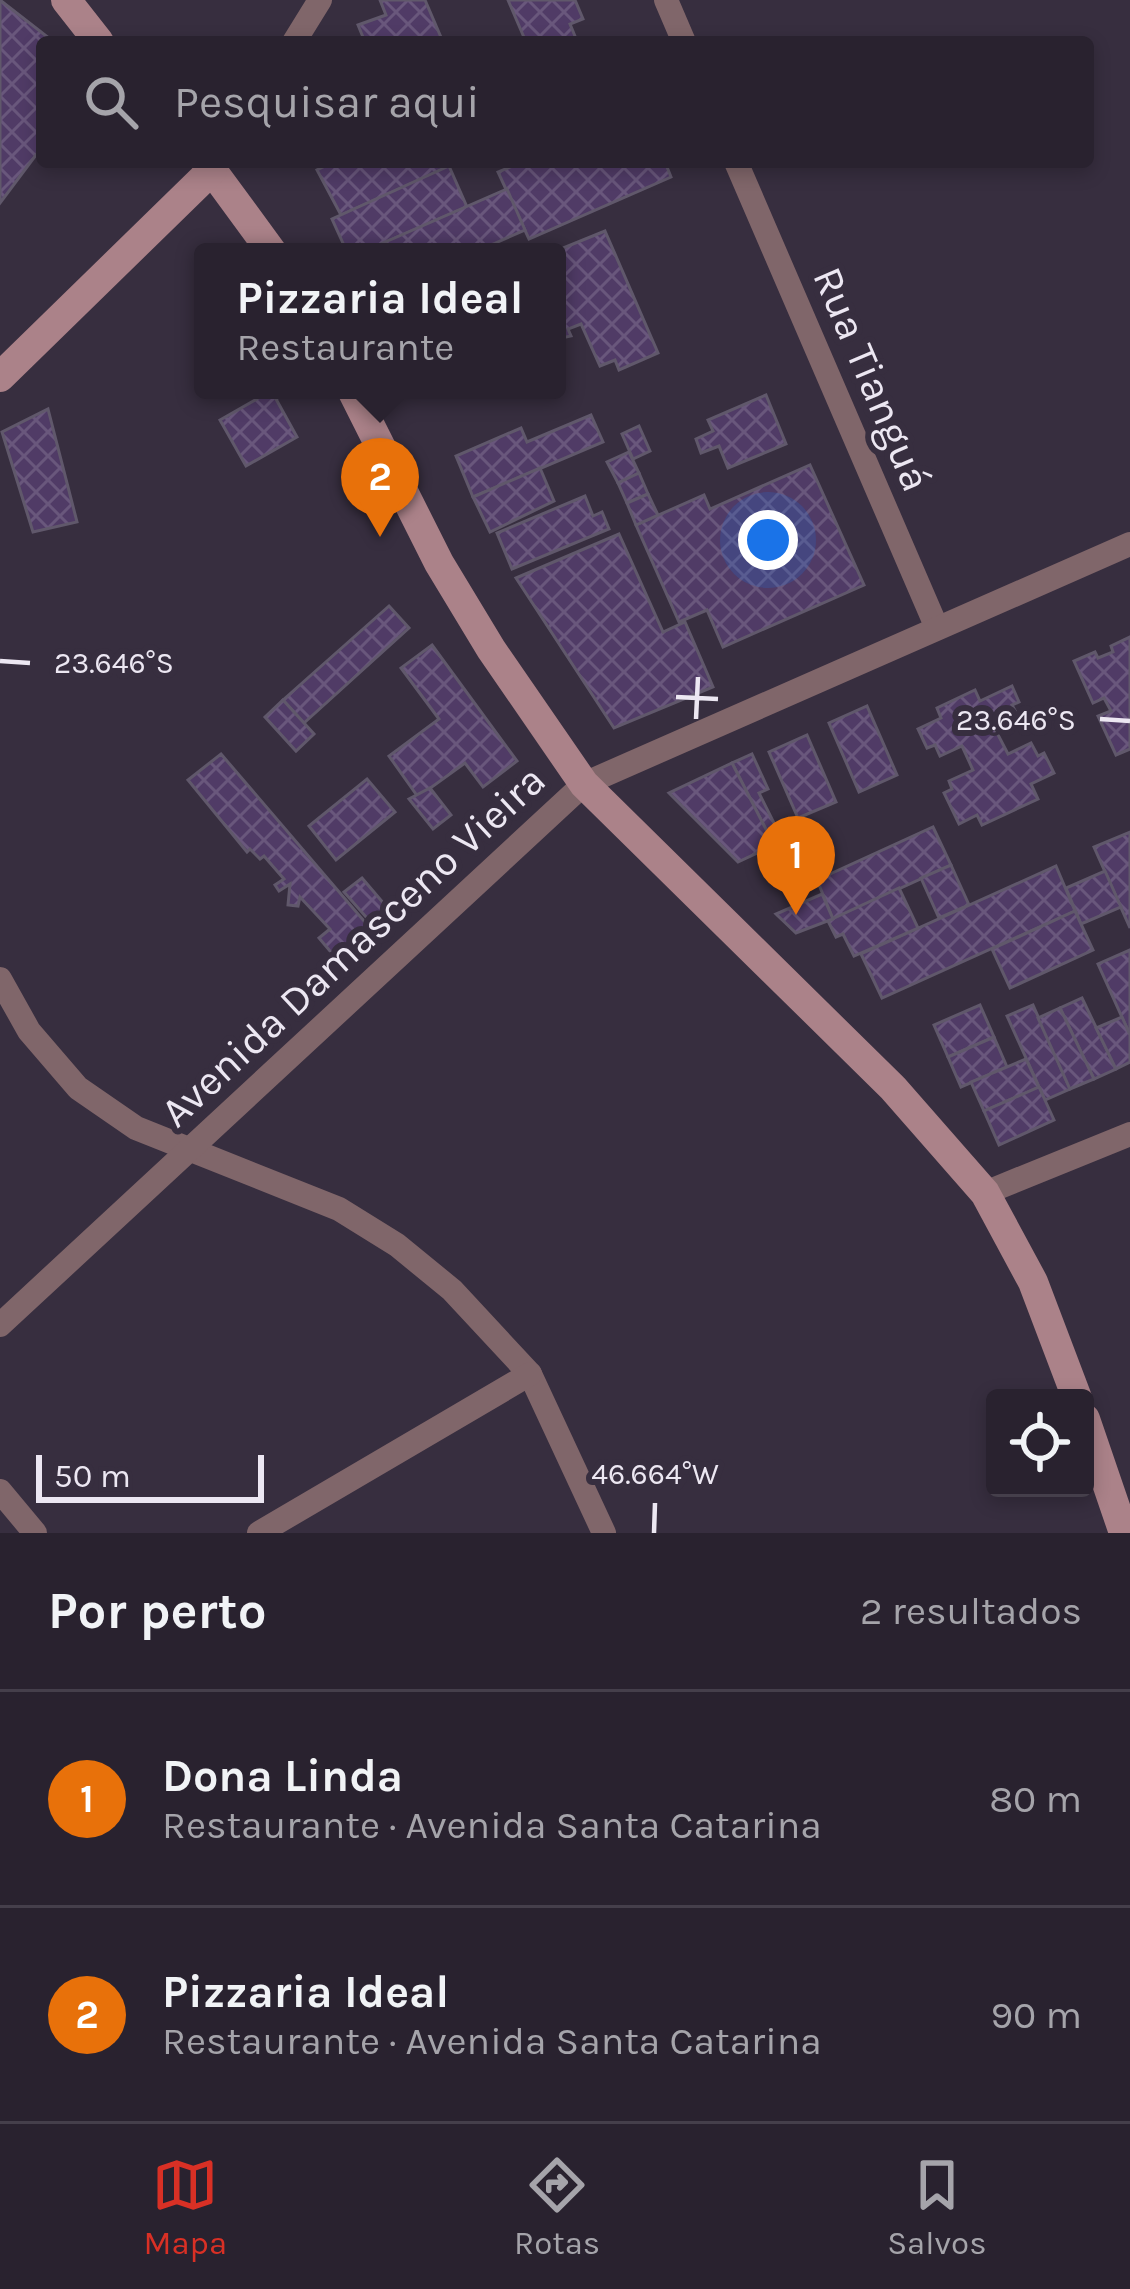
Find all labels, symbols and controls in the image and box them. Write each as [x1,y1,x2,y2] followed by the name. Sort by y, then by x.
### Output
[36,36,1094,168] search box
[78,69,144,135] icon: search
[174,76,480,128] text: Pesquisar aqui
[194,243,566,399] popup
[802,259,942,499] street label: Rua Tianguá
[236,272,524,324] text: Pizzaria Ideal
[236,324,454,370] text: Restaurante
[341,438,419,537] pin: 2
[738,510,798,570] your location
[54,645,174,681] text: 23.646°S
[956,702,1076,738] text: 23.646°S
[151,755,555,1137] street label: Avenida Damasceno Vieira
[757,816,835,915] pin: 1
[986,1389,1094,1497] map controls
[986,1389,1094,1497] button: locate
[36,1449,264,1502] scale bar
[591,1456,719,1492] text: 46.664°W
[54,1457,131,1495] text: 50 m
[48,1581,267,1641] text: Por perto
[860,1588,1082,1634] text: 2 resultados
[162,1750,403,1802] text: Dona Linda
[80,1776,94,1822] text: 1
[989,1776,1082,1822] text: 80 m
[162,1802,822,1848] text: Restaurante · Avenida Santa Catarina
[162,1966,449,2018] text: Pizzaria Ideal
[75,1992,99,2038] text: 2
[990,1992,1082,2038] text: 90 m
[162,2018,822,2064] text: Restaurante · Avenida Santa Catarina
[143,2152,227,2262] tab: Mapa
[514,2152,600,2262] tab: Rotas
[887,2152,987,2262] tab: Salvos

